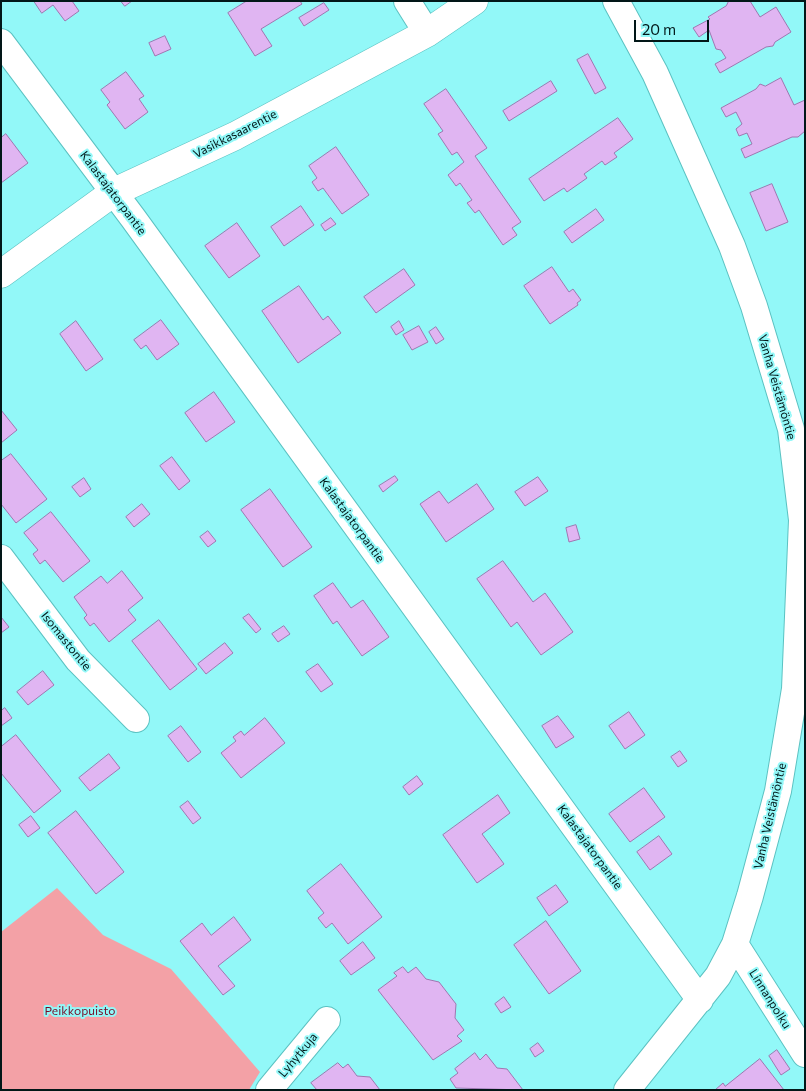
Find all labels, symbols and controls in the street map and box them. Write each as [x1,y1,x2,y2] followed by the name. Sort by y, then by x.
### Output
[636,10,711,42] scale bar
[642,20,676,38] text: 20 m
[191,107,279,161] street label: Vasikkasaarentie
[77,148,149,238] street label: Kalastajatorpantie
[755,333,799,441] street label: Vanha Veistämöntie
[316,475,388,565] street label: Kalastajatorpantie
[38,609,94,673] street label: Isomastontie
[751,762,789,870] street label: Vanha Veistämöntie
[554,802,626,892] street label: Kalastajatorpantie
[746,967,794,1031] street label: Linnanpolku
[45,1004,115,1018] park label: Peikkopuisto
[275,1030,321,1080] street label: Lyhytkuja

